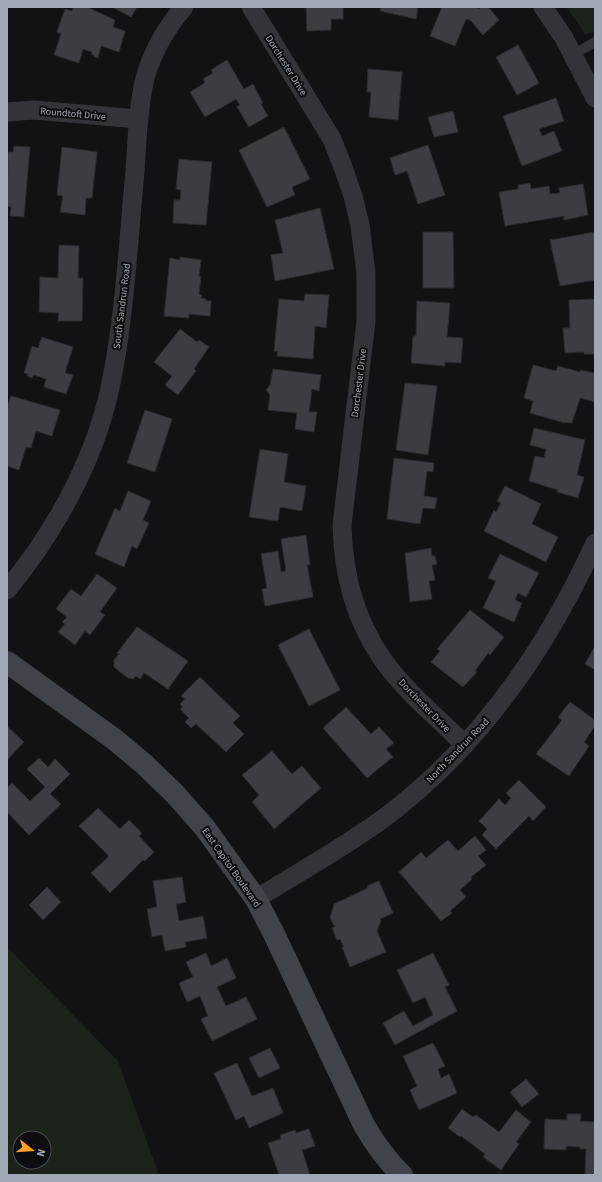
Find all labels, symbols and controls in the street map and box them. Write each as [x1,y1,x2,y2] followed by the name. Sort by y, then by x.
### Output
[262,32,310,99] street label: Dorchester Drive
[40,104,106,124] street label: Roundtoft Drive
[110,262,134,350] street label: South Sandrun Road
[348,348,370,418] street label: Dorchester Drive
[395,676,453,735] street label: Dorchester Drive
[423,715,492,786] street label: North Sandrun Road
[198,825,264,910] street label: East Capitol Boulevard
[12,1130,52,1170] north arrow
[33,1147,49,1158] text: N

